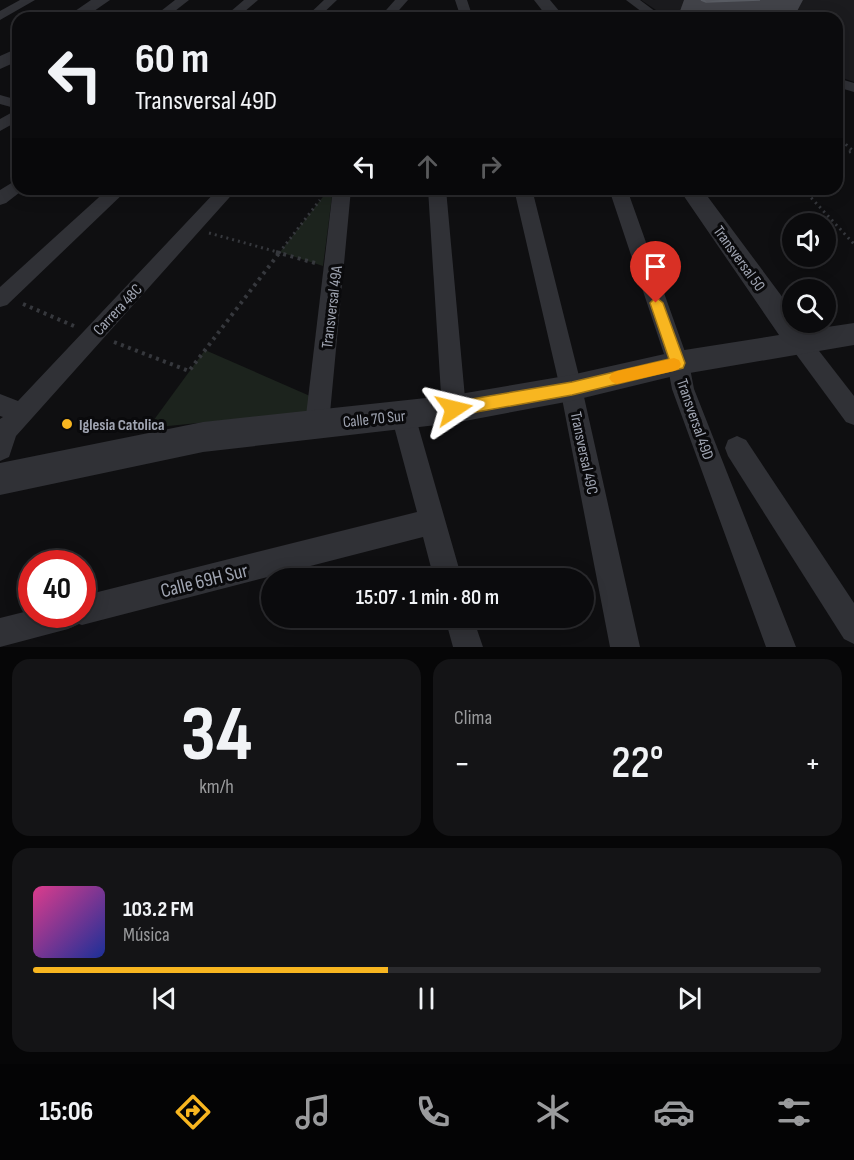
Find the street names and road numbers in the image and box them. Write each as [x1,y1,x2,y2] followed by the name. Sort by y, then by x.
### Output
[709,223,769,295] street label: Transversal 50
[318,265,347,350] street label: Transversal 49A
[89,280,147,340] street label: Carrera 48C
[672,377,717,463] street label: Transversal 49D
[342,407,407,432] street label: Calle 70 Sur
[565,410,602,497] street label: Transversal 49C
[158,558,251,603] street label: Calle 69H Sur

